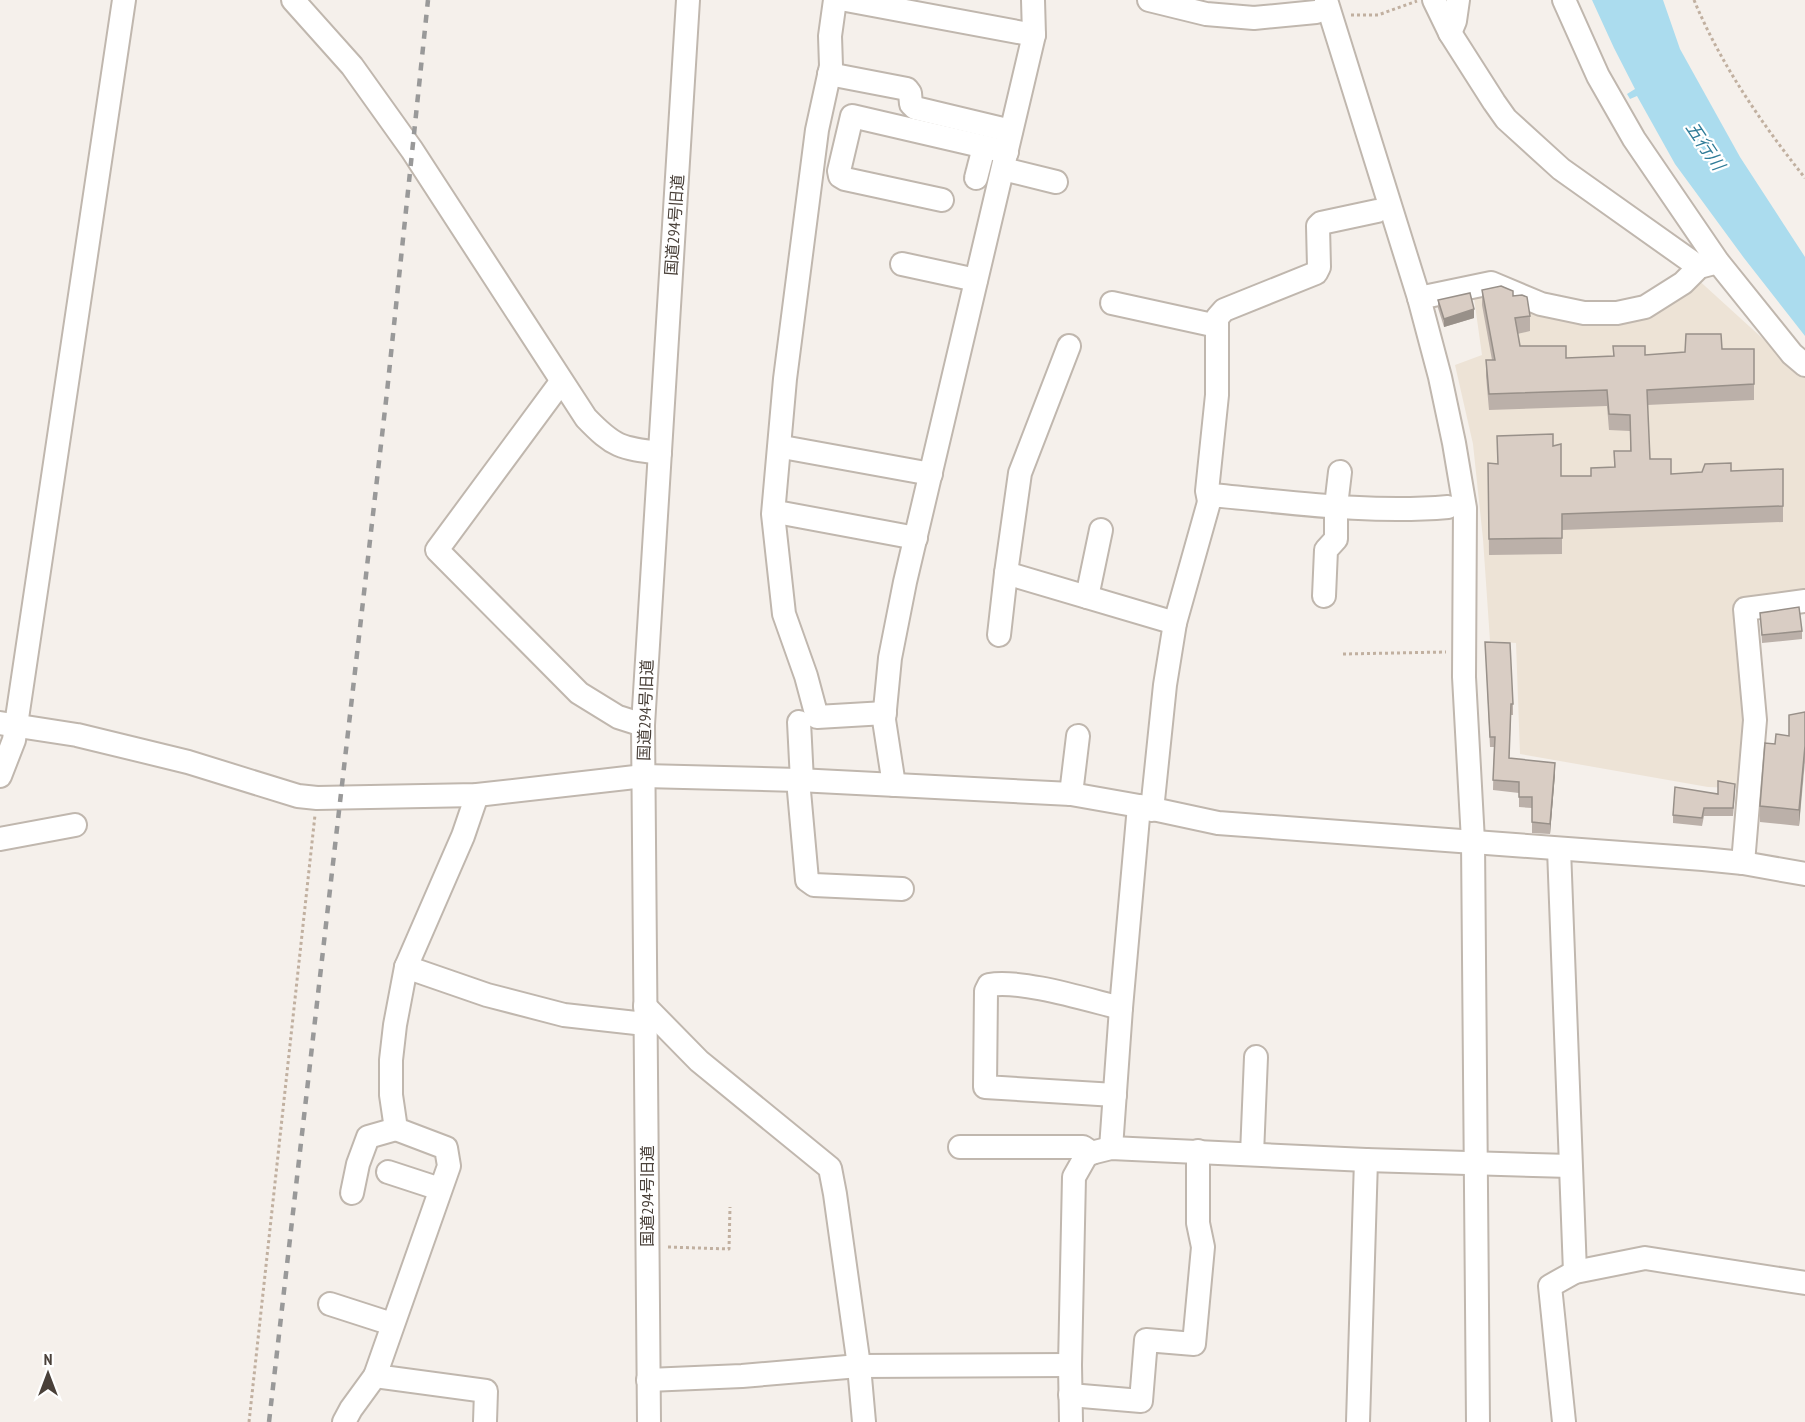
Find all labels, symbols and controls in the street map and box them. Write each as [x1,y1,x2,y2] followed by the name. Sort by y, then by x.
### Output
[1681,117,1731,176] water label: 五行川
[660,174,688,276] street label: 国道294号旧道
[633,659,657,761] street label: 国道294号旧道
[637,1145,657,1247] street label: 国道294号旧道
[18,1344,78,1404] north arrow
[44,1349,52,1369] text: N

